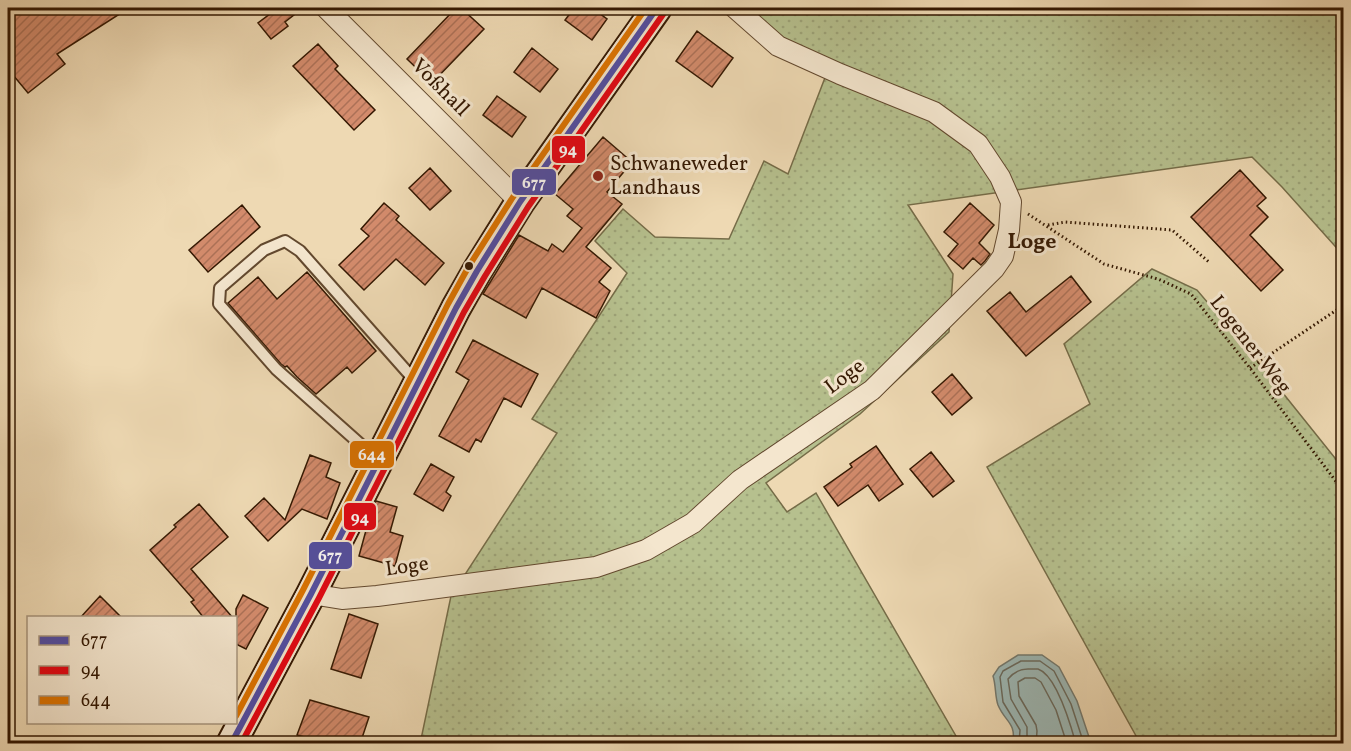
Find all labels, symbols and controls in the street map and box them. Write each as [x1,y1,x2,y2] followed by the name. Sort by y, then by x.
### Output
[404,52,476,124] street label: Voßhall
[551,135,586,164] line badge: 94
[559,140,577,162] text: 94
[610,150,748,203] place label: Schwaneweder Landhaus
[511,168,557,196] line badge: 677
[591,169,605,183] marker: Schwaneweder Landhaus
[522,173,546,195] text: 677
[1007,227,1057,258] district label: Loge
[463,260,475,272] unlabelled marker
[1202,289,1298,401] street label: Logener Weg
[819,352,871,402] street label: Loge
[349,440,395,469] line badge: 644
[358,445,386,467] text: 644
[343,502,377,531] line badge: 94
[351,508,369,530] text: 94
[308,541,353,570] line badge: 677
[318,546,342,568] text: 677
[383,550,431,584] street label: Loge
[27,616,237,724] legend
[81,629,108,654] text: 677
[81,659,101,684] text: 94
[81,689,111,714] text: 644

